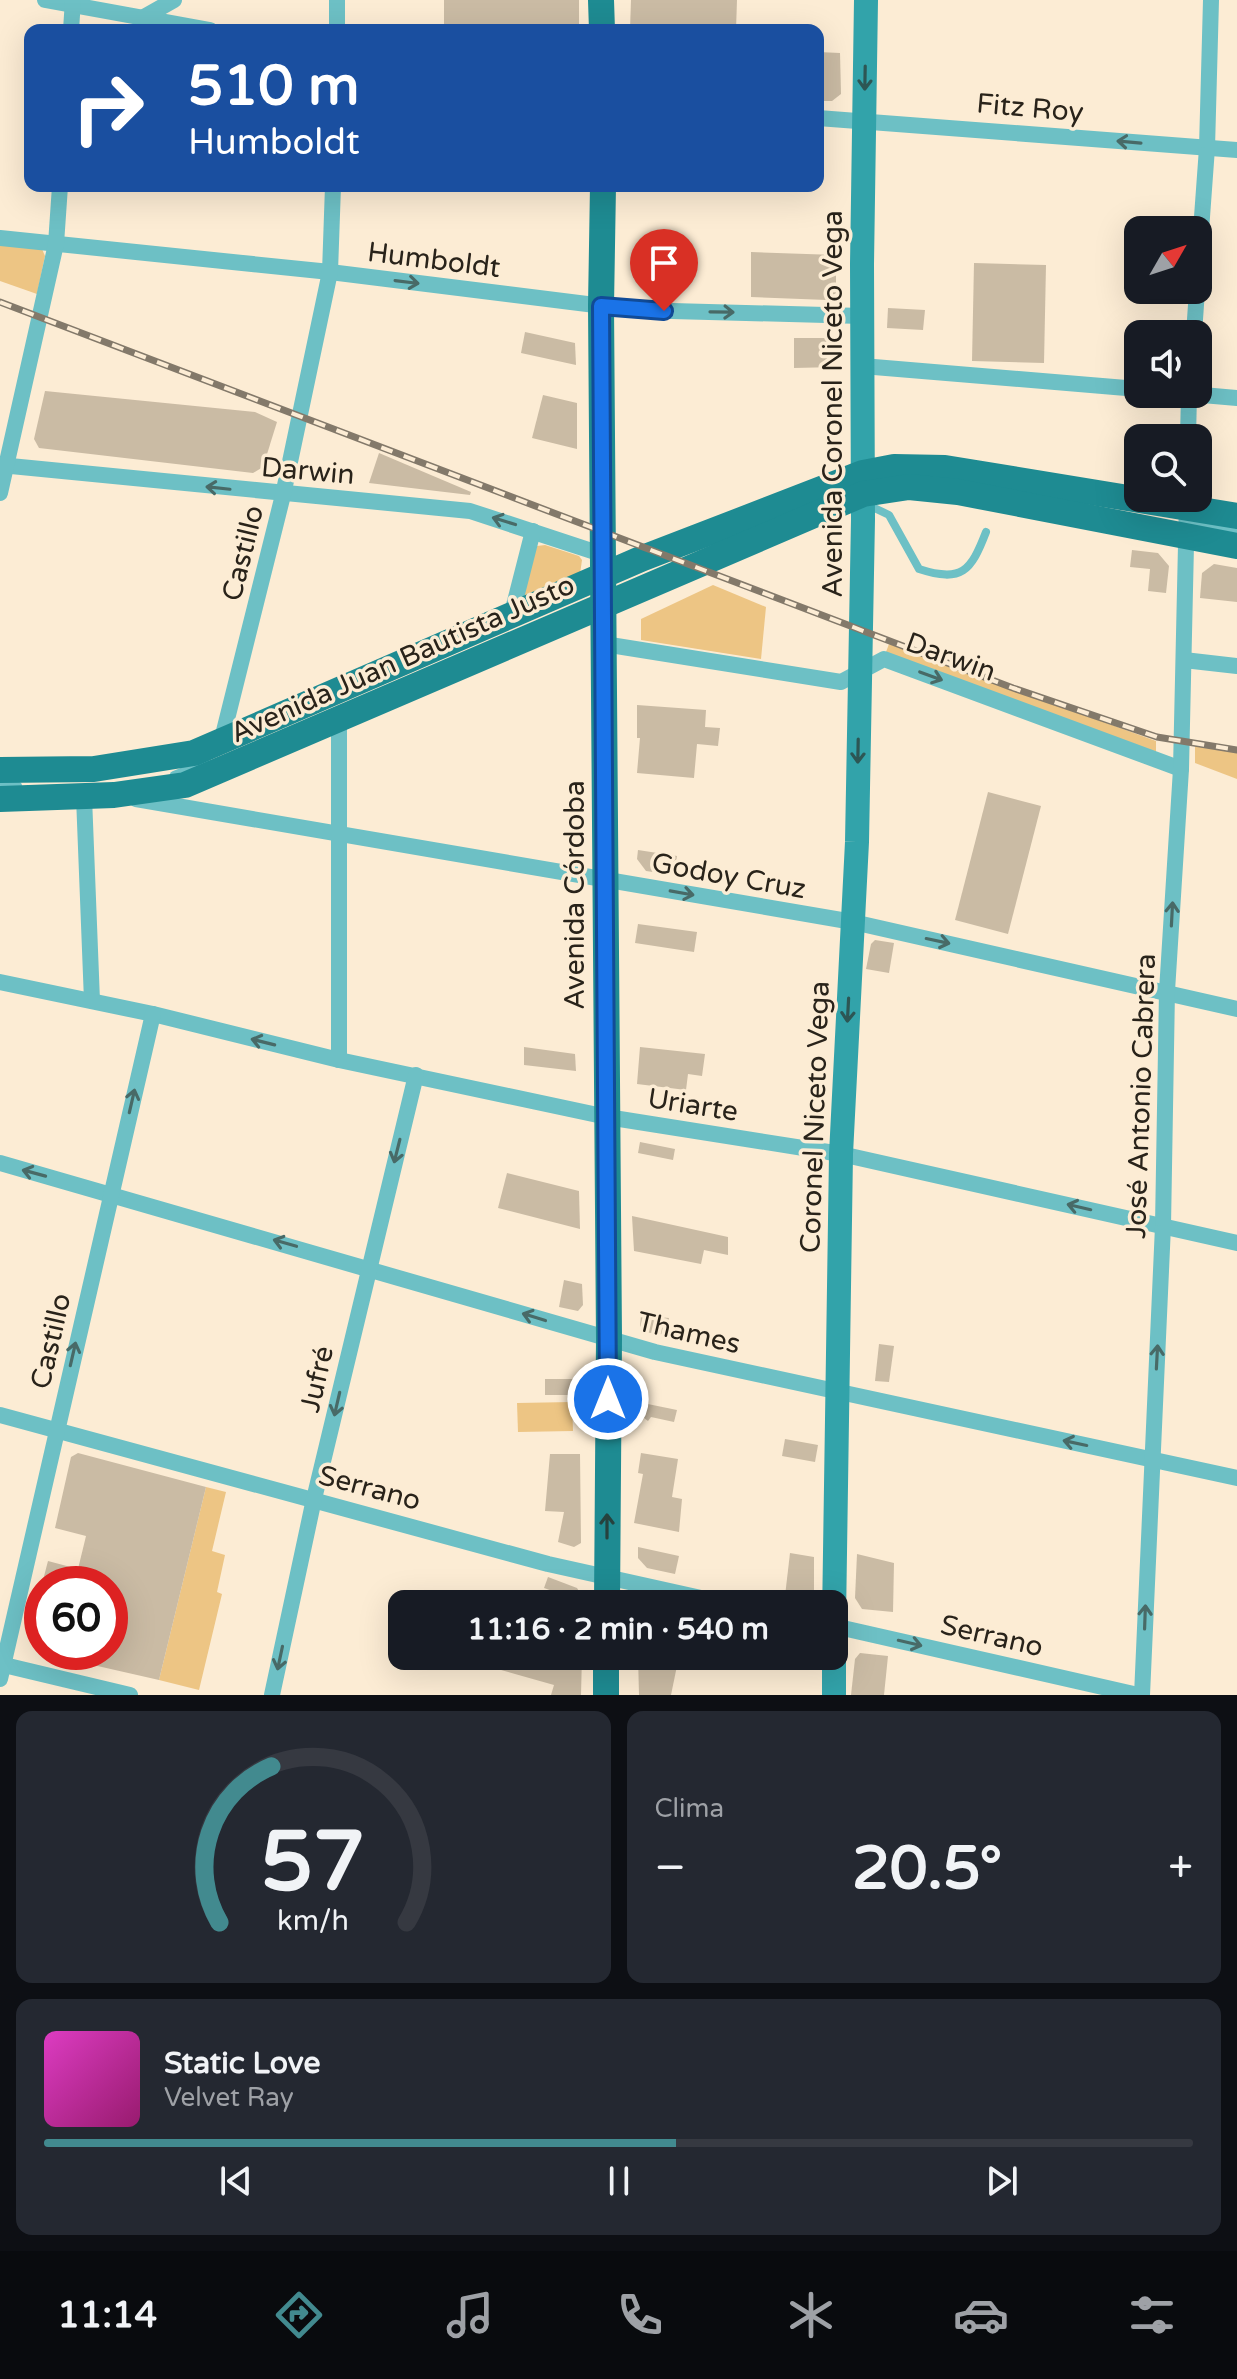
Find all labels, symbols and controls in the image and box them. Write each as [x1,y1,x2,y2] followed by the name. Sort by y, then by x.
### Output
[188,53,359,120] text: 510 m
[56,56,160,160] icon: right
[857,64,872,91] one-way arrow
[975,86,1085,130] street label: Fitz Roy
[188,121,360,164] text: Humboldt
[1116,134,1143,149] one-way arrow
[816,210,850,598] street label: Avenida Coronel Niceto Vega
[1124,216,1212,304] north arrow
[1124,216,1212,512] map controls
[630,229,698,311] pin
[366,235,503,285] street label: Humboldt
[642,241,686,285] icon: arrive
[393,274,420,289] one-way arrow
[708,304,735,320] one-way arrow
[1124,320,1212,408] button: sound
[1124,424,1212,512] button: search
[260,450,356,492] street label: Darwin
[205,480,232,495] one-way arrow
[215,502,271,604] street label: Castillo
[492,513,517,527] one-way arrow
[225,568,580,750] street label: Avenida Juan Bautista Justo
[901,625,1000,689] street label: Darwin
[918,670,943,684] one-way arrow
[850,737,866,764] one-way arrow
[558,780,592,1010] street label: Avenida Córdoba
[649,846,809,906] street label: Godoy Cruz
[669,887,695,902] one-way arrow
[1165,901,1180,928] one-way arrow
[925,934,950,949] one-way arrow
[1119,953,1163,1239] street label: José Antonio Cabrera
[793,980,837,1254] street label: Coronel Niceto Vega
[840,996,855,1023] one-way arrow
[251,1033,276,1048] one-way arrow
[645,1081,741,1129] street label: Uriarte
[125,1089,140,1114] one-way arrow
[389,1138,404,1164] one-way arrow
[22,1164,48,1179] one-way arrow
[1067,1199,1092,1214] one-way arrow
[272,1235,298,1250] one-way arrow
[23,1290,78,1392] street label: Castillo
[634,1305,744,1361] street label: Thames
[521,1309,547,1324] one-way arrow
[66,1342,81,1368] one-way arrow
[293,1343,341,1416] street label: Jufré
[1149,1344,1164,1371] one-way arrow
[566,1357,650,1441] position arrow
[328,1391,343,1417] one-way arrow
[1063,1435,1089,1450] one-way arrow
[315,1458,425,1518] street label: Serrano
[599,1513,615,1540] one-way arrow
[24,1566,128,1670] speed limit sign: 60
[1138,1604,1153,1631] one-way arrow
[937,1608,1046,1664] street label: Serrano
[467,1611,769,1648] text: 11:16 · 2 min · 540 m
[897,1636,922,1651] one-way arrow
[272,1645,287,1670] one-way arrow
[655,1793,724,1824] text: Clima
[261,1813,365,1913] text: 57
[852,1833,1002,1905] text: 20.5°
[655,1842,686,1895] text: −
[1168,1842,1193,1895] text: +
[277,1904,349,1938] text: km/h
[164,2045,320,2082] text: Static Love
[164,2082,294,2113] text: Velvet Ray
[214,2159,258,2203] icon: previous
[597,2159,641,2203] icon: pause
[980,2159,1024,2203] icon: next
[271,2287,327,2343] icon: directions
[442,2287,498,2343] icon: music
[612,2287,668,2343] icon: phone
[783,2287,839,2343] icon: climate
[953,2287,1009,2343] icon: car
[1124,2287,1180,2343] icon: filters
[57,2294,157,2337] text: 11:14

